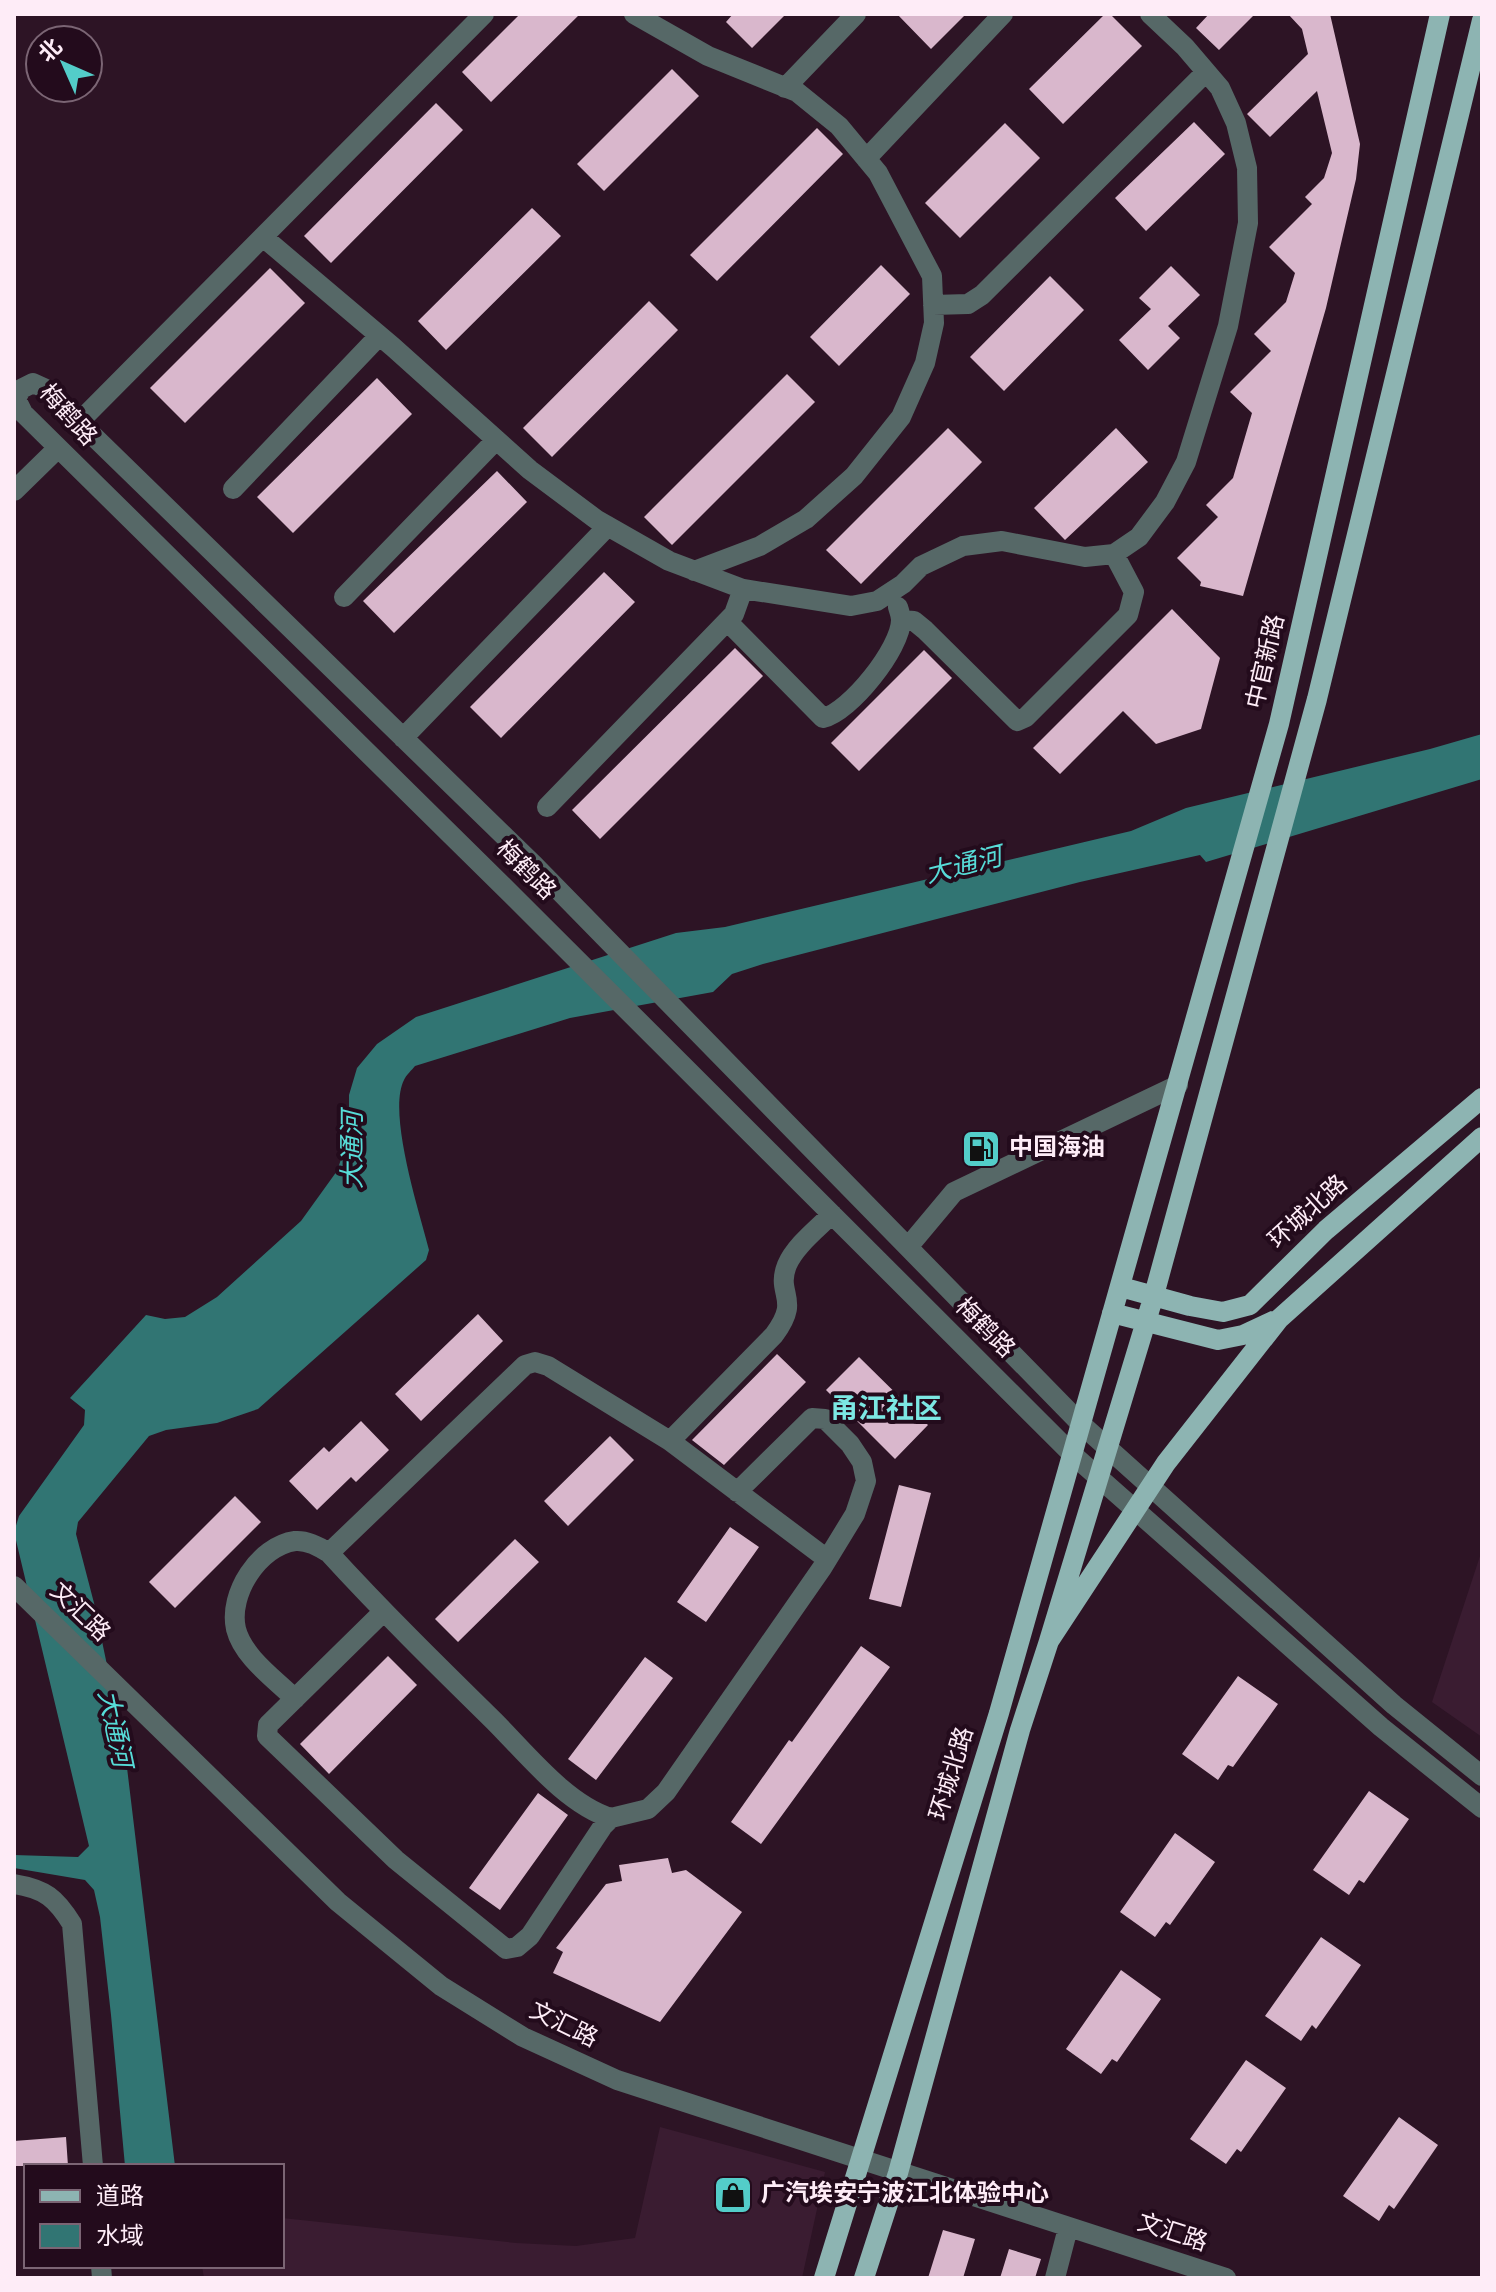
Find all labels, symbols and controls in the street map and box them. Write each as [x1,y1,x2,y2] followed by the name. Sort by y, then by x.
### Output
[24,24,104,104] north arrow
[34,34,69,69] text: 北
[32,379,102,453] street label: 梅鹤路
[1242,612,1292,712] street label: 中官新路
[489,835,561,907] street label: 梅鹤路
[922,840,1011,892] water label: 大通河
[338,1106,371,1189] water label: 大通河
[960,1128,1002,1170] fuel station icon: 中国海油
[1009,1134,1105,1164] place label: 中国海油
[1263,1170,1355,1256] street label: 环城北路
[948,1293,1020,1365] street label: 梅鹤路
[830,1393,942,1429] district label: 甬江社区
[43,1577,115,1649] street label: 文汇路
[89,1687,138,1775] water label: 大通河
[925,1724,981,1824] street label: 环城北路
[524,1997,602,2055] street label: 文汇路
[24,2164,284,2268] legend
[712,2174,754,2216] shop icon: 广汽埃安宁波江北体验中心
[761,2180,1049,2210] place label: 广汽埃安宁波江北体验中心
[96,2183,144,2213] text: 道路
[1133,2209,1211,2259] street label: 文汇路
[96,2223,144,2253] text: 水域

